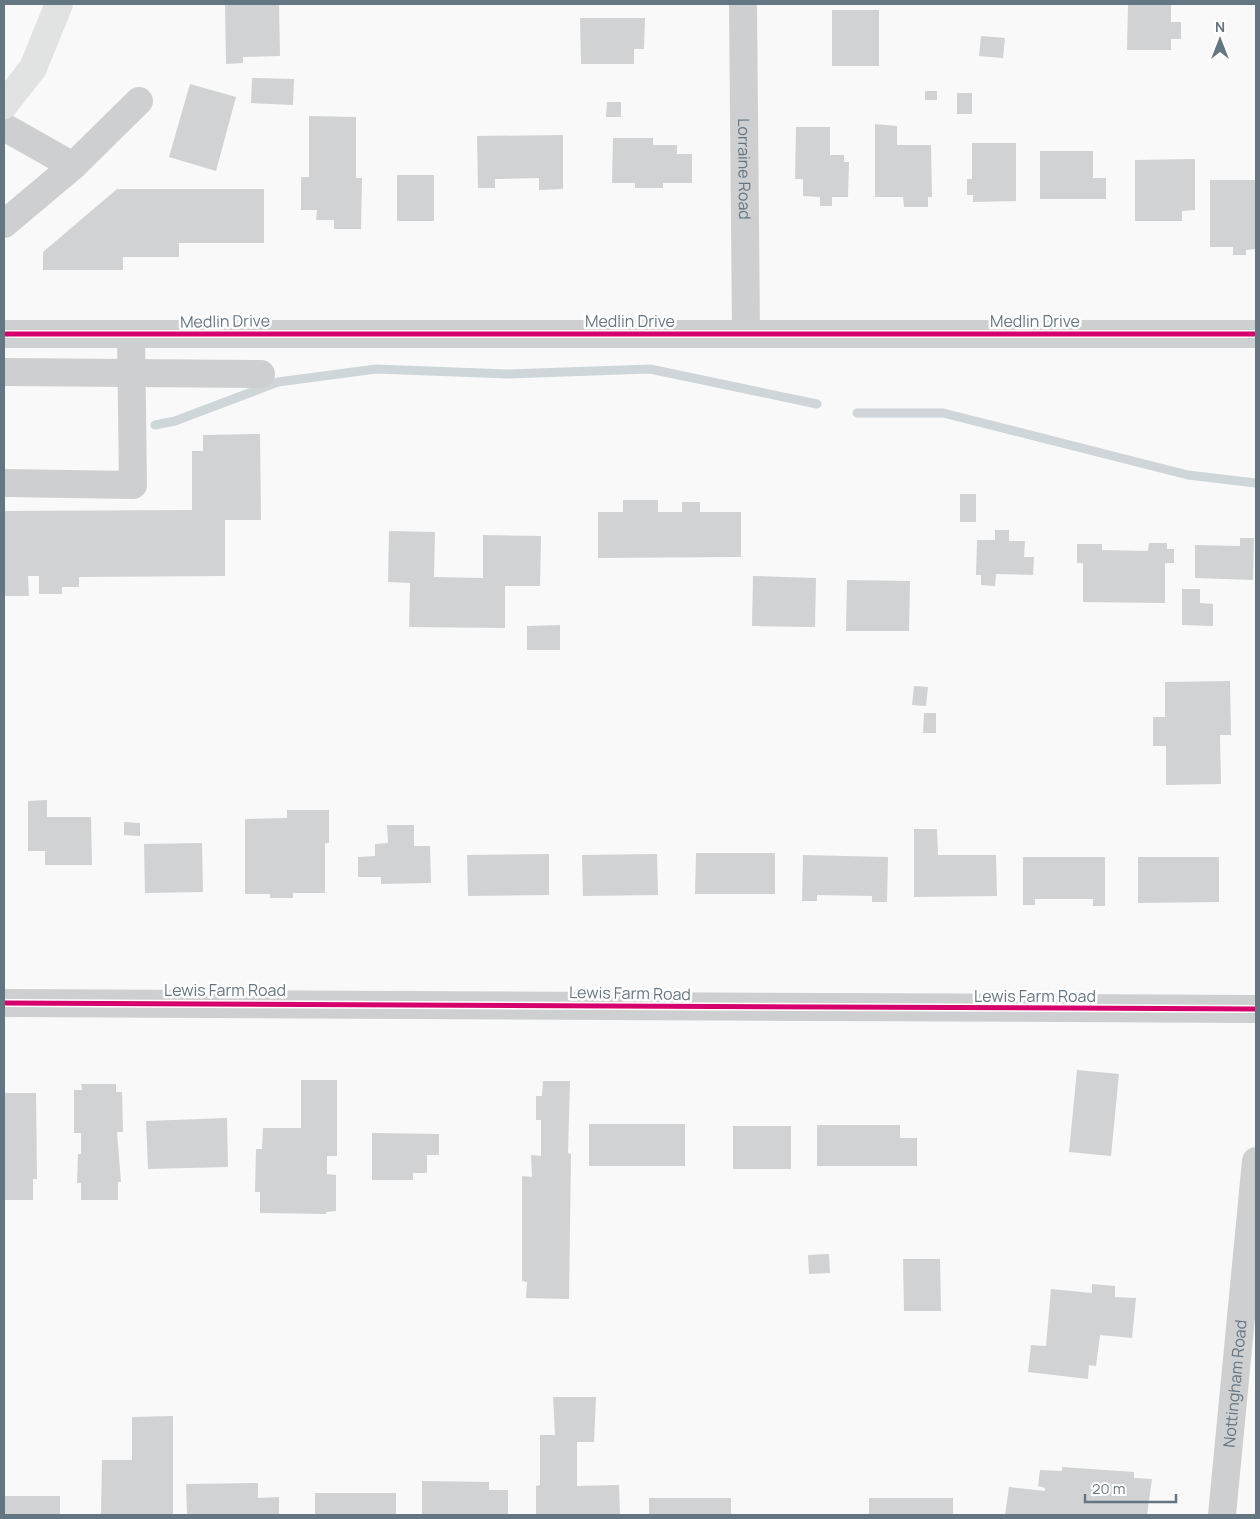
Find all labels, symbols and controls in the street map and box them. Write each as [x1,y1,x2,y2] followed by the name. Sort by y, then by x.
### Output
[1195,15,1245,65] north arrow
[1215,17,1225,36] text: N
[733,118,756,220] street label: Lorraine Road
[180,309,270,333] street label: Medlin Drive
[585,310,675,332] street label: Medlin Drive
[990,310,1080,332] street label: Medlin Drive
[164,979,286,1001] street label: Lewis Farm Road
[569,981,691,1005] street label: Lewis Farm Road
[974,985,1096,1007] street label: Lewis Farm Road
[1218,1319,1252,1448] street label: Nottingham Road
[1085,1472,1176,1504] scale bar
[1092,1478,1125,1499] text: 20 m

